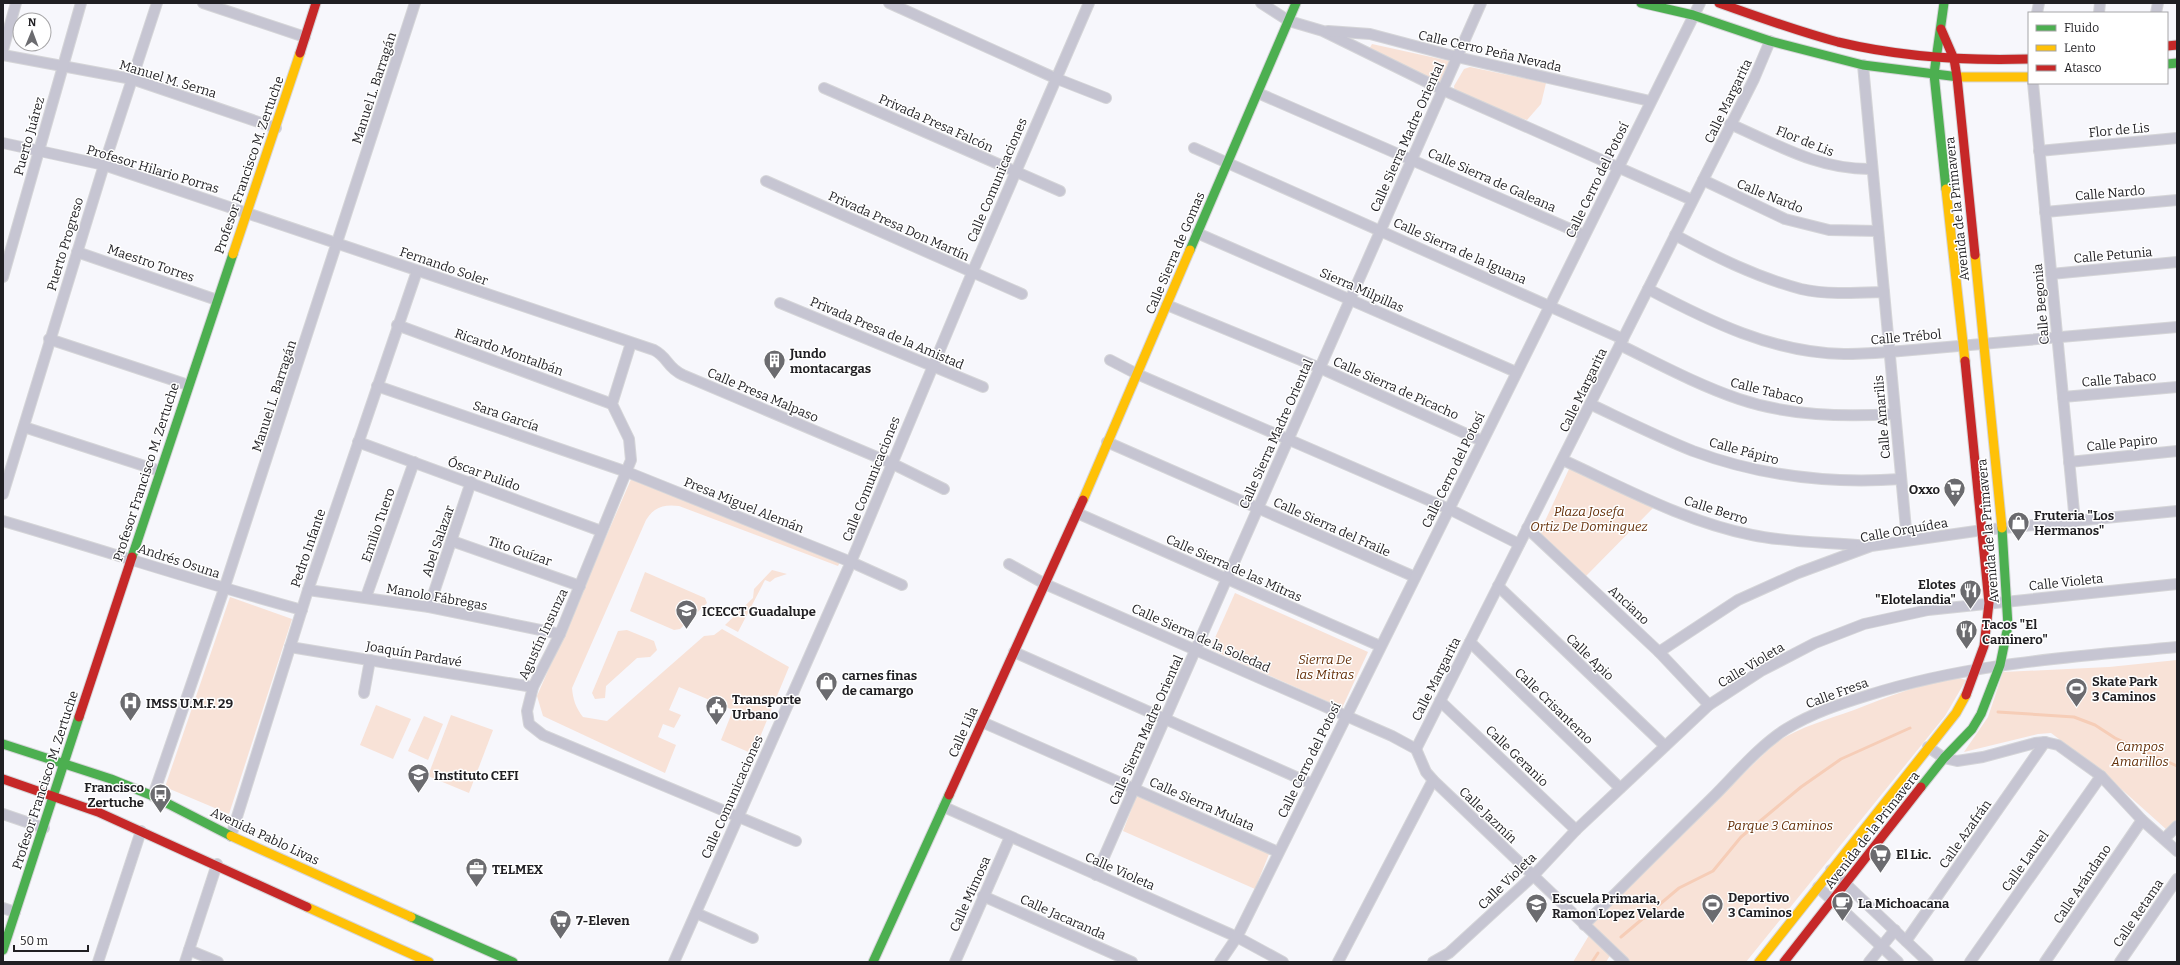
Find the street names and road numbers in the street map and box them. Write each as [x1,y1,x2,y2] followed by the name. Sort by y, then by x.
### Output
[1417,27,1563,75] street label: Calle Cerro Peña Nevada
[349,30,399,146] street label: Manuel L. Barragán
[1701,56,1755,146] street label: Calle Margarita
[118,57,218,101] street label: Manuel M. Serna
[1367,60,1447,214] street label: Calle Sierra Madre Oriental
[211,74,287,256] street label: Profesor Francisco M. Zertuche
[876,91,996,155] street label: Privada Presa Falcón
[11,95,47,177] street label: Puerto Juárez
[964,116,1030,244] street label: Calle Comunicaciones
[1562,120,1632,240] street label: Calle Cerro del Potosí
[2088,120,2150,140] street label: Flor de Lis
[1774,123,1836,159] street label: Flor de Lis
[1942,136,1972,282] street label: Avenida de la Primavera
[85,142,221,196] street label: Profesor Hilario Porras
[1426,145,1558,215] street label: Calle Sierra de Galeana
[1735,176,1805,216] street label: Calle Nardo
[2074,182,2146,204] street label: Calle Nardo
[826,188,972,264] street label: Privada Presa Don Martín
[1142,190,1208,316] street label: Calle Sierra de Gomas
[44,195,86,293] street label: Puerto Progreso
[1391,215,1529,287] street label: Calle Sierra de la Iguana
[106,241,196,285] street label: Maestro Torres
[398,244,490,288] street label: Fernando Soler
[2073,244,2153,266] street label: Calle Petunia
[2030,263,2052,345] street label: Calle Begonia
[1318,265,1406,315] street label: Sierra Milpillas
[808,294,966,372] street label: Privada Presa de la Amistad
[453,325,566,379] street label: Ricardo Montalbán
[1870,326,1942,348] street label: Calle Trébol
[249,338,299,454] street label: Manuel L. Barragán
[1556,345,1610,435] street label: Calle Margarita
[1331,354,1461,422] street label: Calle Sierra de Picacho
[1236,357,1316,511] street label: Calle Sierra Madre Oriental
[705,365,821,425] street label: Calle Presa Malpaso
[2081,368,2157,390] street label: Calle Tabaco
[1871,374,1893,460] street label: Calle Amarilis
[1729,375,1805,407] street label: Calle Tabaco
[110,381,182,563] street label: Profesor Francisco M. Zertuche
[471,398,541,434] street label: Sara García
[1418,410,1488,530] street label: Calle Cerro del Potosí
[839,414,903,544] street label: Calle Comunicaciones
[2086,432,2158,454] street label: Calle Papiro
[1708,435,1780,467] street label: Calle Pápiro
[446,454,522,494] street label: Óscar Pulido
[1974,458,2002,604] street label: Avenida de la Primavera
[682,474,807,536] street label: Presa Miguel Alemán
[358,486,398,564] street label: Emilio Tuero
[1682,493,1750,527] street label: Calle Berro
[1271,494,1393,560] street label: Calle Sierra del Fraile
[419,503,457,579] street label: Abel Salazar
[288,507,328,589] street label: Pedro Infante
[1859,515,1949,545] street label: Calle Orquídea
[1164,531,1304,605] street label: Calle Sierra de las Mitras
[486,533,554,569] street label: Tito Guízar
[136,541,222,581] street label: Andrés Osuna
[2028,571,2104,593] street label: Calle Violeta
[385,581,489,613] street label: Manolo Fábregas
[1606,582,1652,628] street label: Anciano
[515,586,571,682] street label: Agustín Insunza
[1129,601,1273,676] street label: Calle Sierra de la Soledad
[1563,631,1617,683] street label: Calle Apio
[1408,635,1464,723] street label: Calle Margarita
[364,638,463,670] street label: Joaquín Pardavé
[1715,639,1787,691] street label: Calle Violeta
[1106,653,1186,807] street label: Calle Sierra Madre Oriental
[1512,665,1596,747] street label: Calle Crisantemo
[1804,675,1870,711] street label: Calle Fresa
[9,689,81,871] street label: Profesor Francisco M. Zertuche
[1274,700,1344,820] street label: Calle Cerro del Potosí
[945,704,981,760] street label: Calle Lila
[1483,722,1551,790] street label: Calle Geranio
[698,733,766,861] street label: Calle Comunicaciones
[1822,768,1922,892] street label: Avenida de la Primavera
[1147,774,1257,834] street label: Calle Sierra Mulata
[1456,784,1520,847] street label: Calle Jazmín
[1936,796,1995,871] street label: Calle Azafrán
[208,804,322,868] street label: Avenida Pablo Livas
[1999,827,2052,894] street label: Calle Laurel
[2050,841,2114,927] street label: Calle Arándano
[1083,849,1157,893] street label: Calle Violeta
[1475,850,1539,912] street label: Calle Violeta
[947,854,993,934] street label: Calle Mimosa
[2110,876,2166,950] street label: Calle Retama
[1018,891,1108,943] street label: Calle Jacaranda

